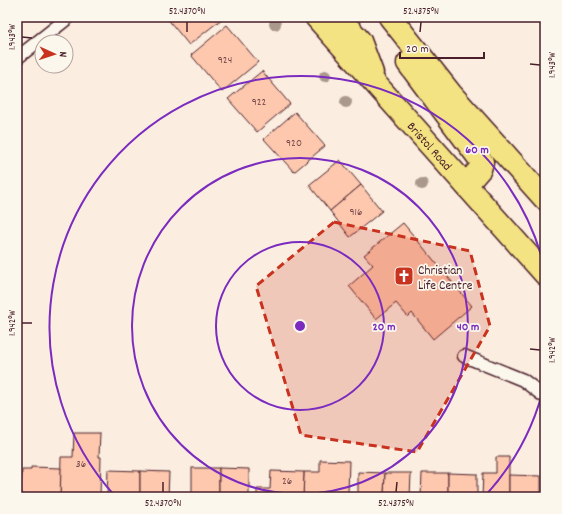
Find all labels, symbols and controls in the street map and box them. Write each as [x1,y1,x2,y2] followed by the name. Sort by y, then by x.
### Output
[169,5,205,19] text: 52.4370°N
[403,5,439,19] text: 52.4375°N
[6,24,20,50] text: 1.943°W
[34,34,74,74] north arrow
[400,34,484,60] scale bar
[406,41,429,58] text: 20 m
[54,51,70,58] text: N
[546,52,560,78] text: 1.943°W
[218,53,232,69] house number: 924
[252,95,267,111] house number: 922
[402,118,456,176] street label: Bristol Road
[286,136,302,152] house number: 920
[465,142,489,159] text: 60 m
[350,205,362,221] house number: 916
[418,262,473,296] place label: Christian Life Centre
[393,265,415,287] church icon: Christian Life Centre
[6,310,20,336] text: 1.942°W
[293,319,307,333] centre of rings
[373,319,395,336] text: 20 m
[457,319,479,336] text: 40 m
[546,337,560,363] text: 1.942°W
[76,457,86,473] house number: 36
[282,474,292,490] house number: 26
[145,497,181,511] text: 52.4370°N
[378,497,414,511] text: 52.4375°N

